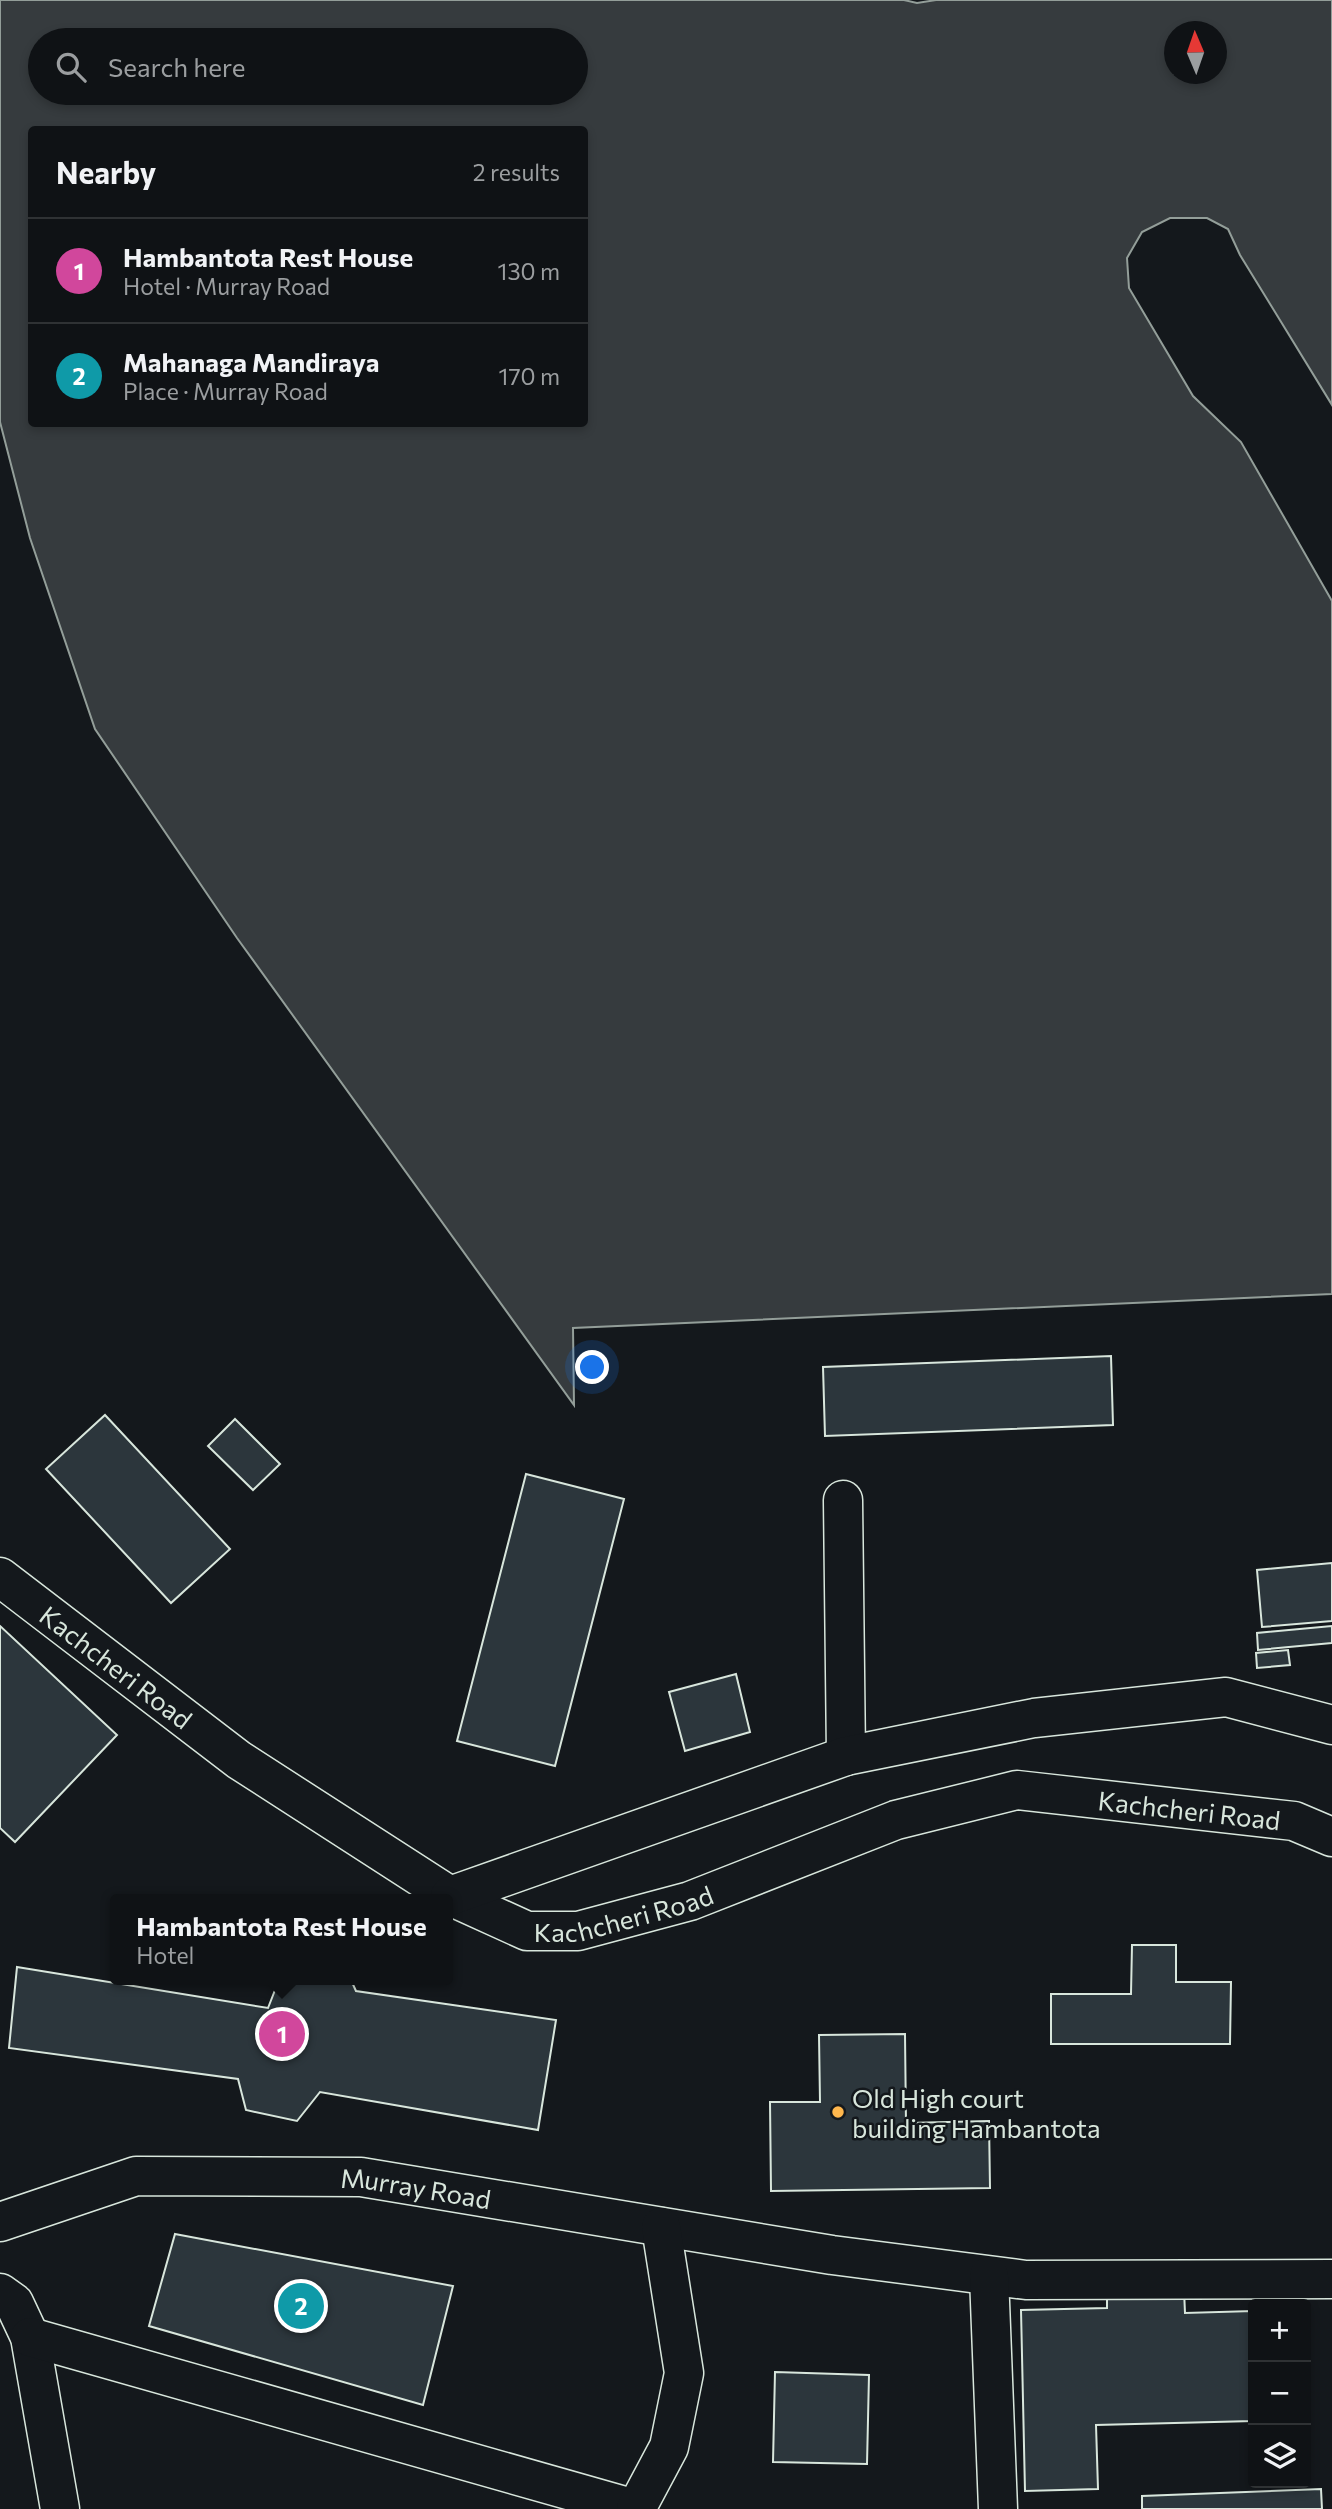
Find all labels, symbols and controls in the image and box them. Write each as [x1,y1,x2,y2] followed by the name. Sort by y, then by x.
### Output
[1164,21,1227,84] north arrow
[28,28,588,105] search box
[52,48,90,86] icon: search
[108,51,246,82] text: Search here
[56,153,156,190] text: Nearby
[473,158,560,186] text: 2 results
[123,241,413,272] text: Hambantota Rest House
[74,257,84,285] text: 1
[498,257,560,285] text: 130 m
[123,272,330,300] text: Hotel · Murray Road
[123,346,379,377] text: Mahanaga Mandiraya
[72,362,86,390] text: 2
[499,362,560,390] text: 170 m
[123,377,328,405] text: Place · Murray Road
[575,1350,609,1384] your location
[35,1598,199,1734] street label: Kachcheri Road
[1097,1784,1282,1835] street label: Kachcheri Road
[534,1878,717,1947] street label: Kachcheri Road
[110,1894,453,1985] popup
[136,1910,427,1941] text: Hambantota Rest House
[136,1941,194,1969] text: Hotel
[259,2008,305,2060] pin: 1
[852,2082,1101,2143] place label: Old High court building Hambantota
[830,2104,846,2120] marker: Old High court building Hambantota
[340,2161,493,2214] street label: Murray Road
[278,2280,324,2332] pin: 2
[1248,2299,1311,2488] map controls
[1248,2299,1311,2362] button: +
[1248,2362,1311,2425] button: −
[1248,2425,1311,2488] button: layers

